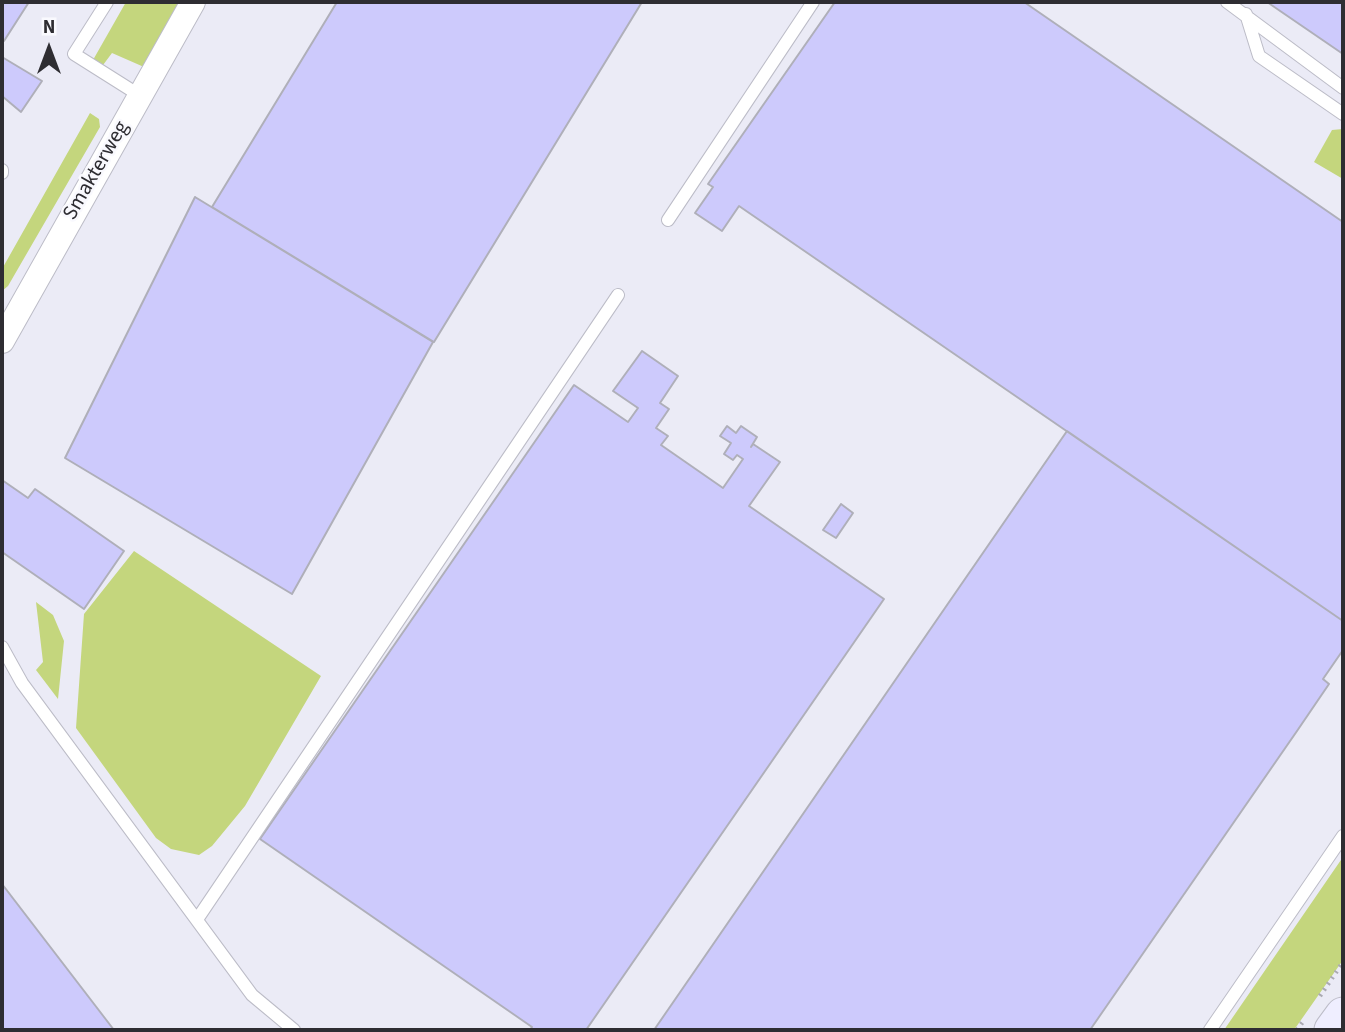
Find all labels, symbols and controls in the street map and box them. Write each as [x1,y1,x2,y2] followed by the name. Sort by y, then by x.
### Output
[14,14,84,84] north arrow
[43,14,55,41] text: N
[59,117,135,225] street label: Smakterweg

